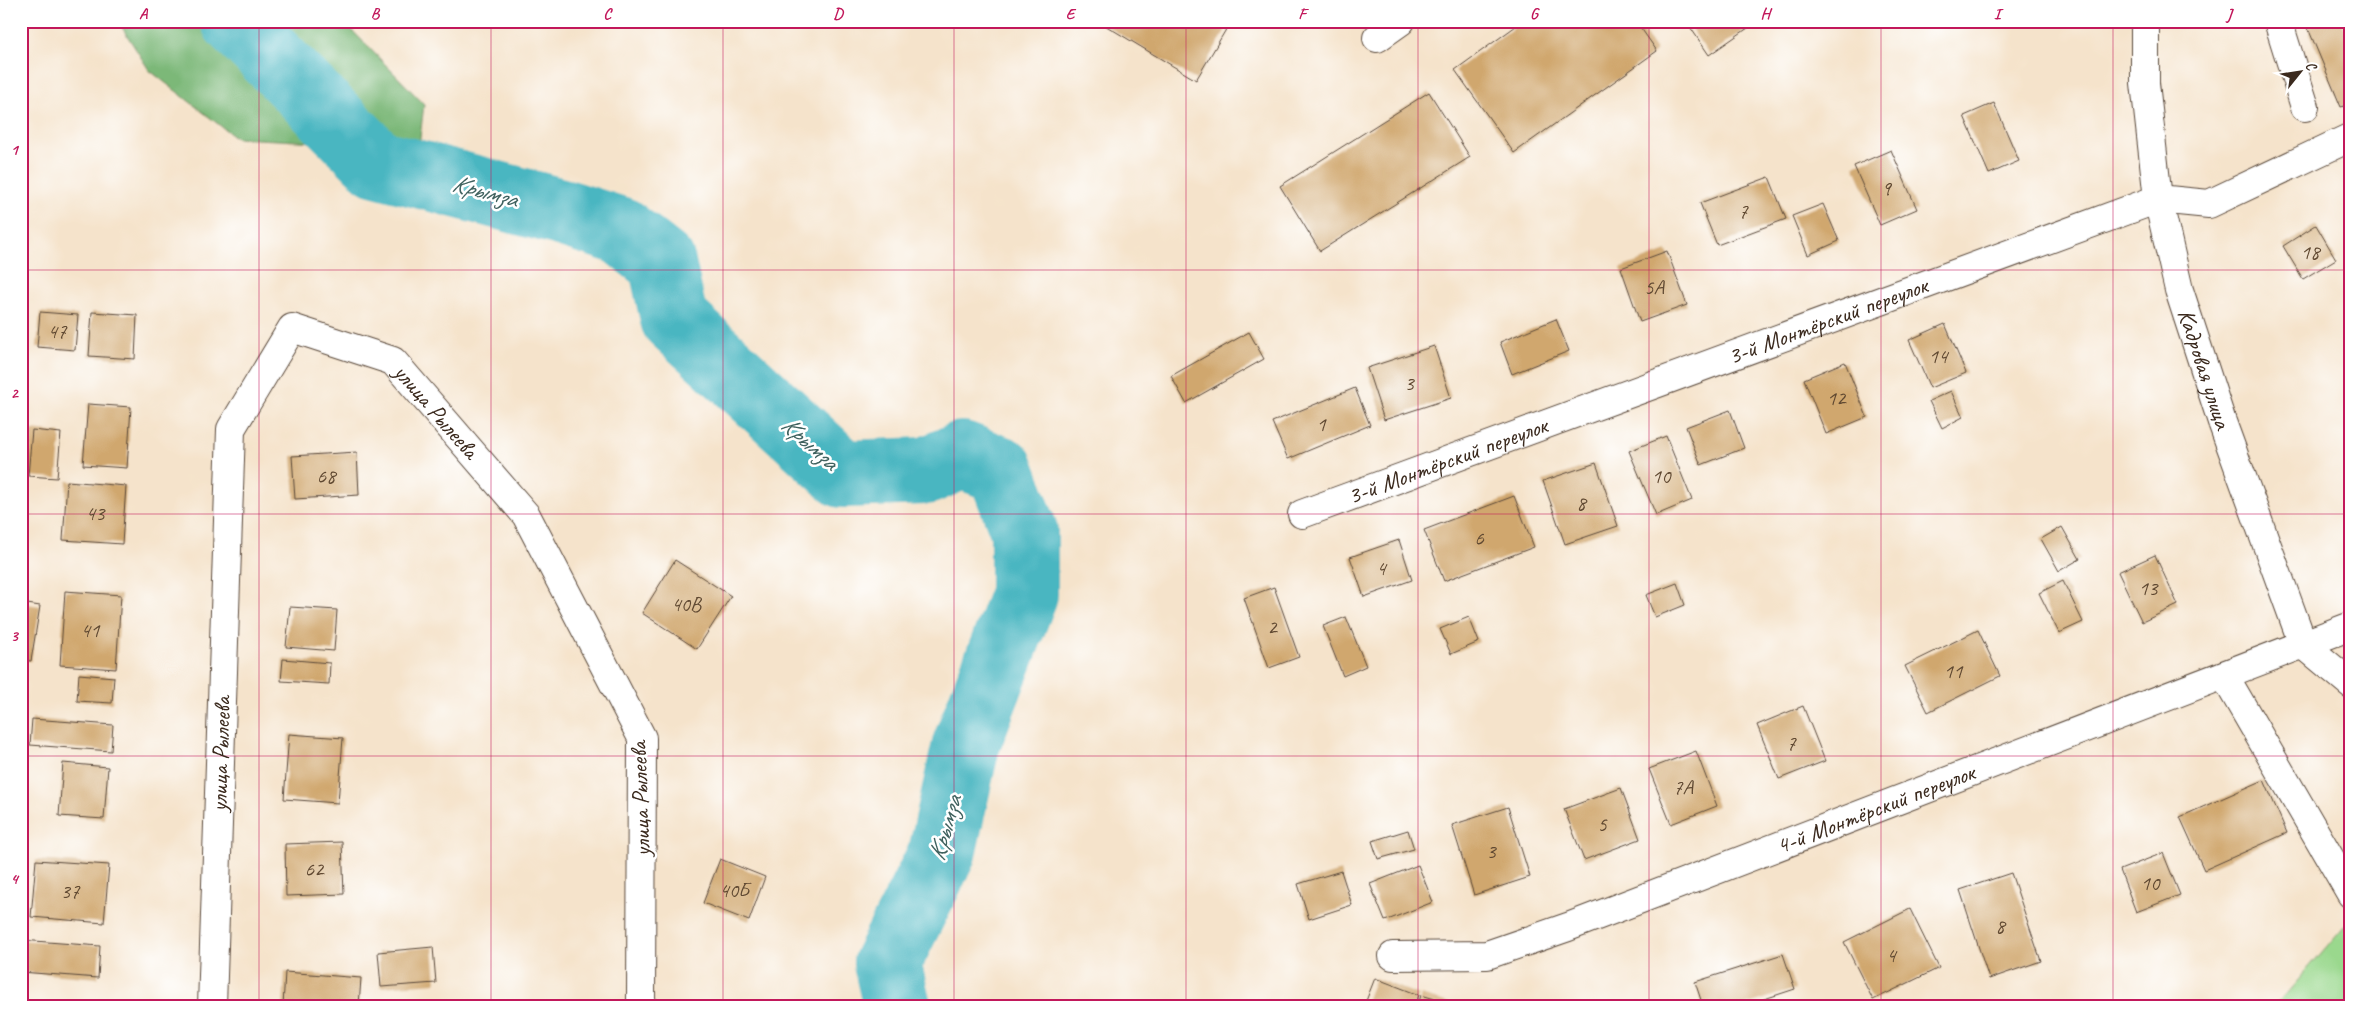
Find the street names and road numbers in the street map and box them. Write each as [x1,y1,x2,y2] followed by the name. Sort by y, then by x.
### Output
[1724,269,1933,371] street label: 3-й Монтёрский переулок
[2171,305,2239,434] street label: Кадровая улица
[386,356,487,466] street label: улица Рылеева
[1344,409,1553,511] street label: 3-й Монтёрский переулок
[203,694,237,814] street label: улица Рылеева
[623,739,657,859] street label: улица Рылеева
[1772,756,1981,861] street label: 4-й Монтёрский переулок

